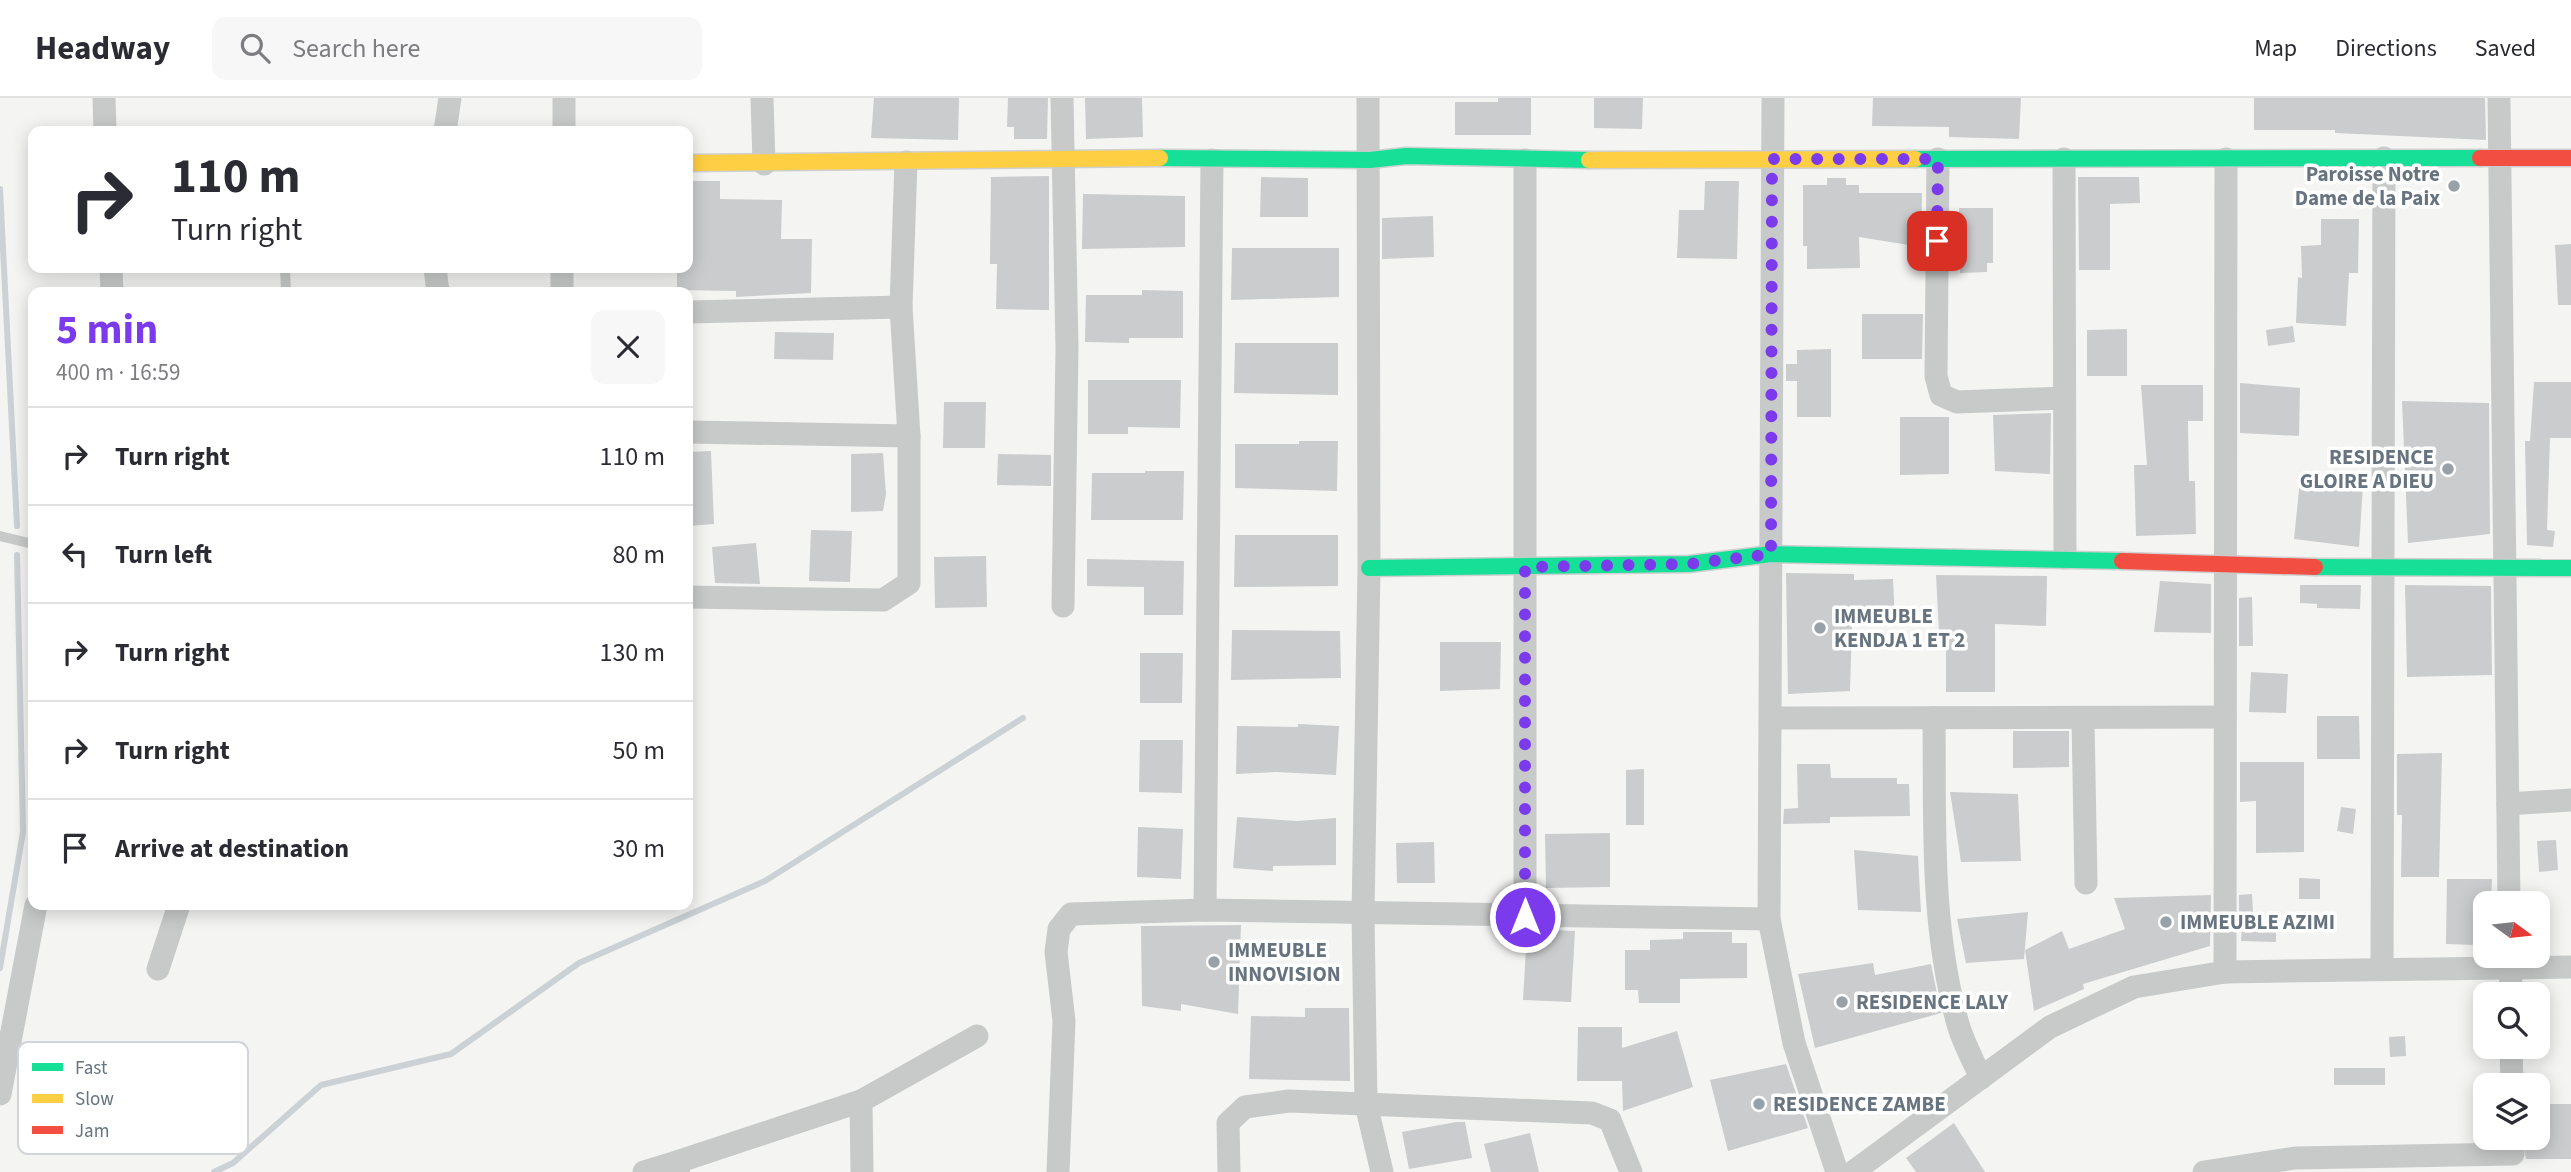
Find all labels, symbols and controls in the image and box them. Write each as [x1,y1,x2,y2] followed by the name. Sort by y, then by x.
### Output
[212,17,702,80] search box
[35,25,170,72] text: Headway
[236,29,274,67] icon: search
[292,30,420,67] text: Search here
[2254,31,2297,66] text: Map
[2335,31,2437,66] text: Directions
[2475,31,2536,66] text: Saved
[171,142,300,212] text: 110 m
[56,154,147,245] icon: right
[2295,159,2440,213] place label: Paroisse Notre Dame de la Paix
[2446,178,2462,194] marker: Paroisse Notre Dame de la Paix
[171,207,302,253] text: Turn right
[1907,211,1967,271] pin
[1918,222,1956,260] icon: arrive
[56,300,158,360] text: 5 min
[591,310,665,384] button: close
[56,356,180,389] text: 400 m · 16:59
[56,437,94,475] icon: right
[115,438,230,475] text: Turn right
[599,438,665,475] text: 110 m
[2300,442,2434,496] place label: RESIDENCE GLOIRE A DIEU
[2440,461,2456,477] marker: RESIDENCE GLOIRE A DIEU
[56,535,94,573] icon: left
[115,536,212,573] text: Turn left
[612,536,665,573] text: 80 m
[1834,601,1965,655] place label: IMMEUBLE KENDJA 1 ET 2
[1812,620,1828,636] marker: IMMEUBLE KENDJA 1 ET 2
[56,633,94,671] icon: right
[115,634,230,671] text: Turn right
[599,634,665,671] text: 130 m
[56,731,94,769] icon: right
[115,732,230,769] text: Turn right
[612,732,665,769] text: 50 m
[56,829,94,867] icon: arrive
[115,830,349,867] text: Arrive at destination
[612,830,665,867] text: 30 m
[1488,880,1562,954] position arrow
[2473,891,2550,968] north arrow
[2473,891,2550,1150] map controls
[2180,907,2335,937] place label: IMMEUBLE AZIMI
[2158,914,2174,930] marker: IMMEUBLE AZIMI
[1228,935,1341,989] place label: IMMEUBLE INNOVISION
[1206,954,1222,970] marker: IMMEUBLE INNOVISION
[2473,982,2550,1059] button: search
[1856,987,2009,1017] place label: RESIDENCE LALY
[1834,994,1850,1010] marker: RESIDENCE LALY
[18,1042,248,1154] legend
[75,1055,108,1082] text: Fast
[2473,1073,2550,1150] button: layers
[75,1086,114,1113] text: Slow
[1773,1089,1946,1119] place label: RESIDENCE ZAMBE
[1751,1096,1767,1112] marker: RESIDENCE ZAMBE
[75,1118,109,1145] text: Jam

